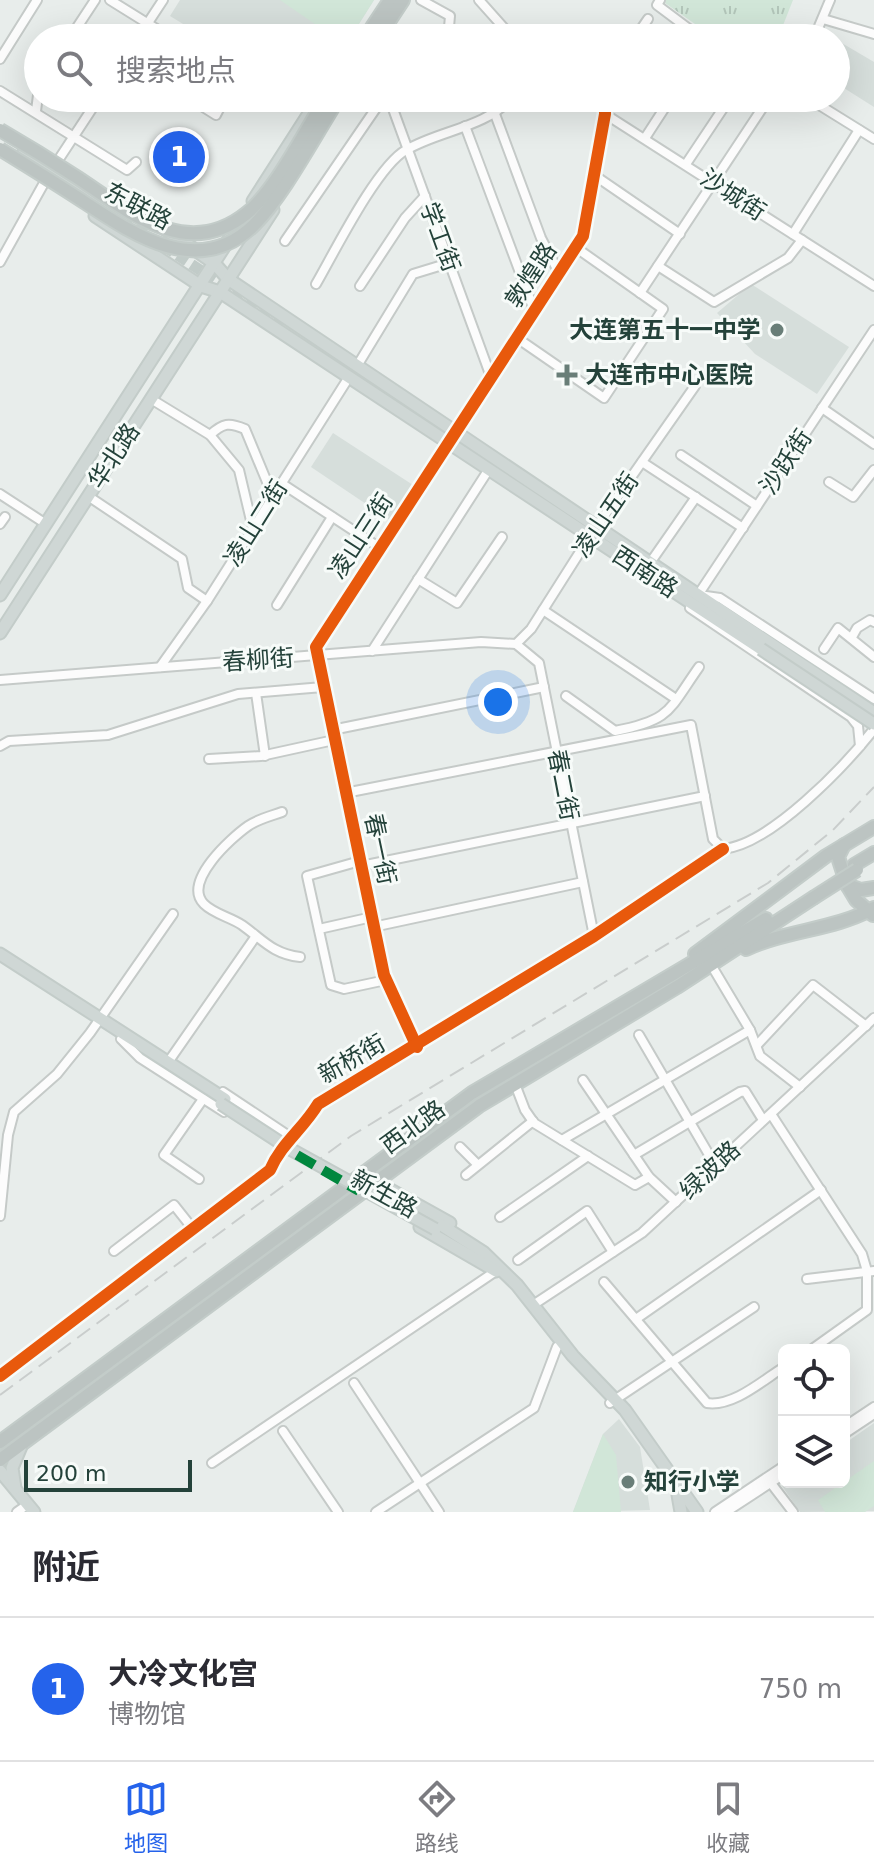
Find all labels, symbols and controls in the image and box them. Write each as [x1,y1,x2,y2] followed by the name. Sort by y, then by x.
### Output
[24,24,850,112] search box
[52,46,96,90] icon: search
[116,53,236,88] text: 搜索地点
[153,127,205,187] pin: 1
[695,164,771,226] street label: 沙城街
[100,177,176,235] street label: 东联路
[415,198,465,276] street label: 学工街
[500,237,562,313] street label: 敦煌路
[569,316,761,344] place label: 大连第五十一中学
[768,321,786,339] marker: 大连第五十一中学
[585,361,753,389] place label: 大连市中心医院
[556,364,578,386] marker: 大连市中心医院
[83,418,145,494] street label: 华北路
[754,424,818,500] street label: 沙跃街
[568,467,644,563] street label: 凌山五街
[219,475,293,571] street label: 凌山二街
[323,488,399,584] street label: 凌山三街
[607,541,683,603] street label: 西南路
[221,644,295,676] street label: 春柳街
[478,682,518,722] your location
[542,747,584,823] street label: 春二街
[359,811,401,887] street label: 春一街
[314,1029,390,1089] street label: 新桥街
[376,1095,450,1159] street label: 西北路
[674,1135,746,1205] street label: 绿波路
[346,1164,422,1224] street label: 新生路
[778,1344,850,1488] map controls
[778,1344,850,1416] button: locate
[778,1416,850,1488] button: layers
[24,1456,192,1492] scale bar
[36,1461,106,1486] text: 200 m
[644,1468,740,1496] place label: 知行小学
[619,1473,637,1491] marker: 知行小学
[32,1547,100,1587] text: 附近
[108,1656,258,1691] text: 大冷文化宫
[49,1674,67,1704] text: 1
[759,1674,842,1704] text: 750 m
[108,1699,186,1729] text: 博物馆
[124,1777,168,1857] tab: 地图
[415,1777,459,1857] tab: 路线
[706,1777,750,1857] tab: 收藏

